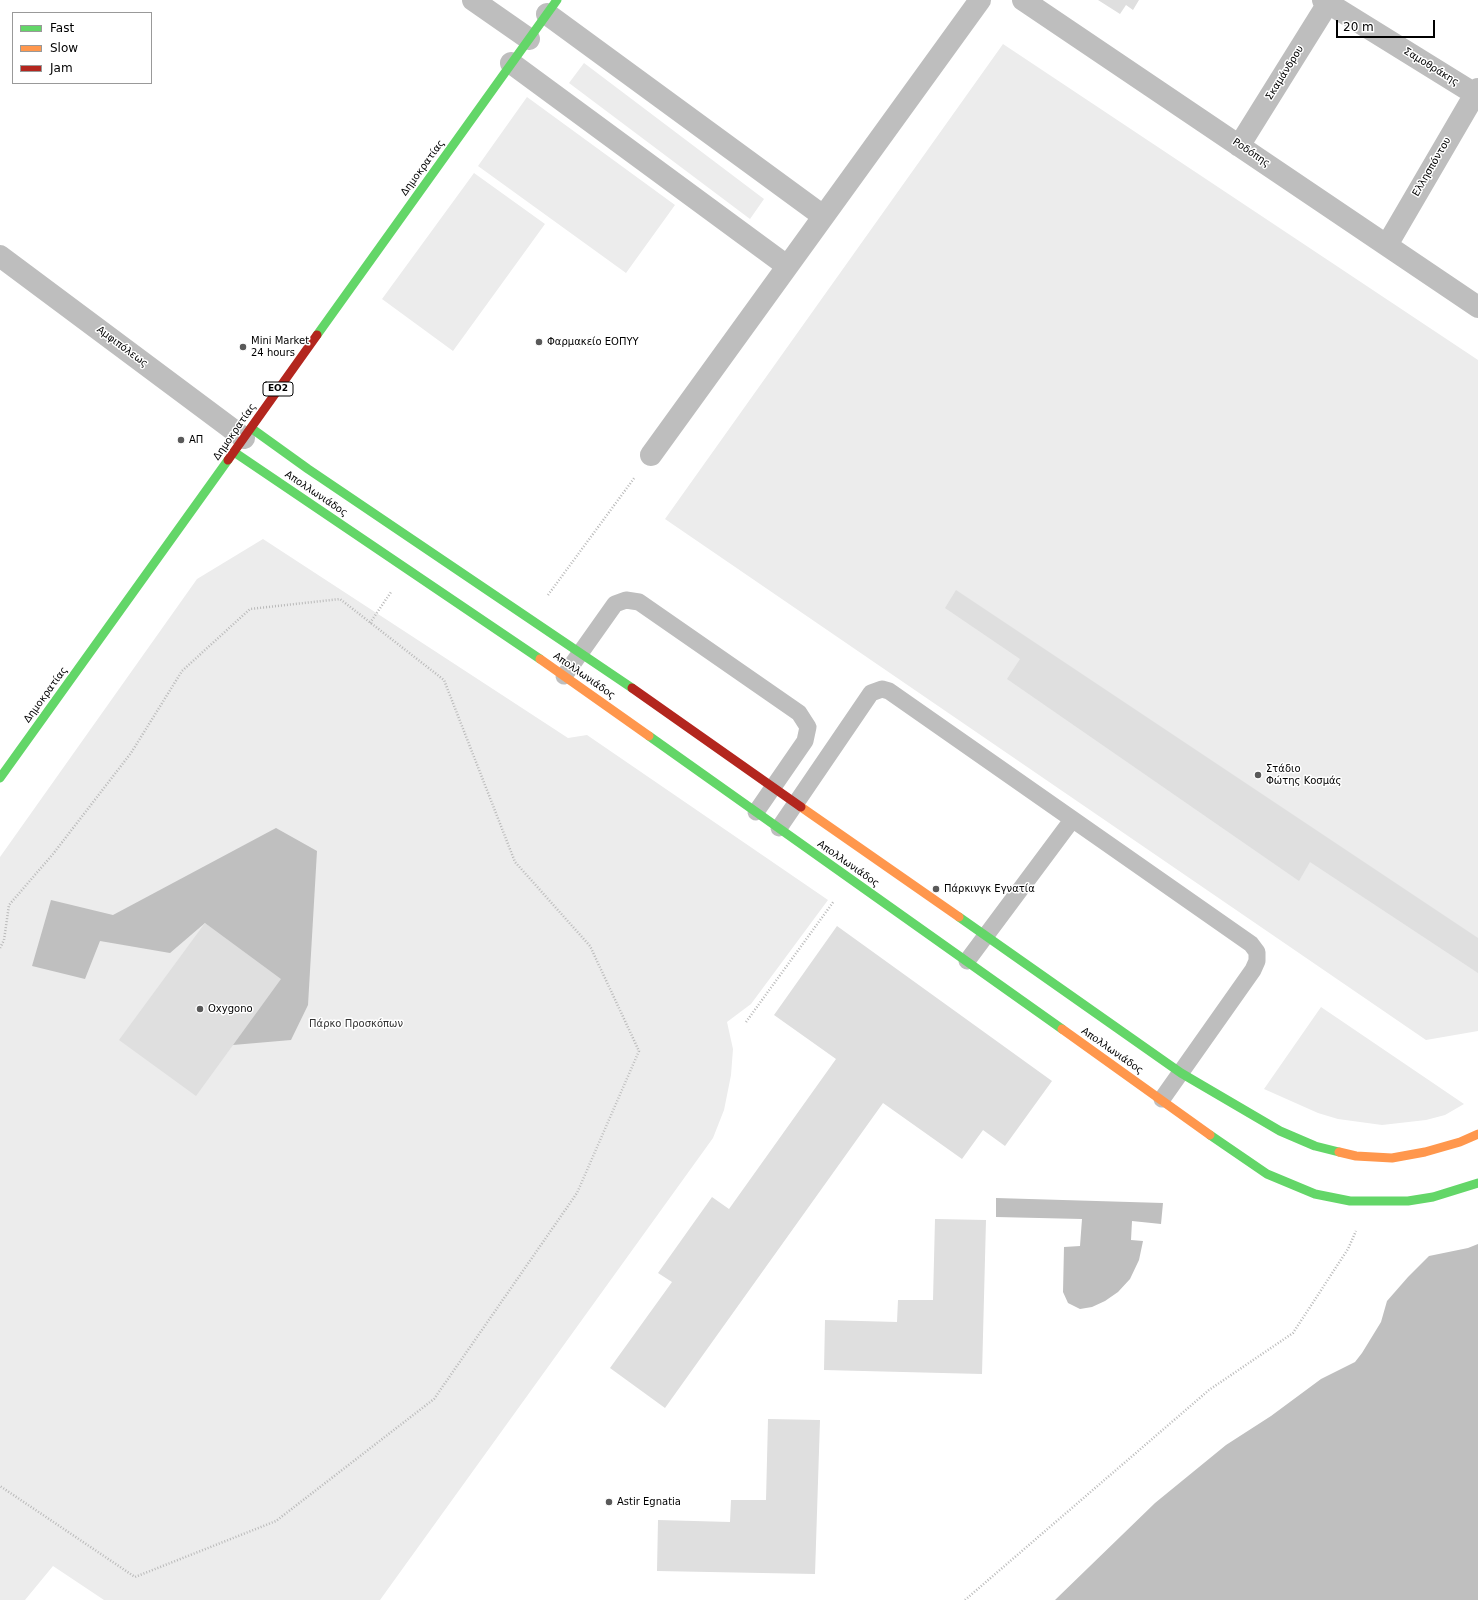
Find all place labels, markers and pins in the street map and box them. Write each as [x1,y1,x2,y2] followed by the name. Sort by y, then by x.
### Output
[251,335,309,358] place label: Mini Market 24 hours
[547,336,639,348] place label: Φαρμακείο ΕΟΠΥΥ
[534,337,544,347] marker: Φαρμακείο ΕΟΠΥΥ
[238,342,248,352] marker: Mini Market 24 hours
[189,434,203,446] place label: ΑΠ
[176,435,186,445] marker: ΑΠ
[1266,763,1341,786] place label: Στάδιο Φώτης Κοσμάς
[1253,770,1263,780] marker: Στάδιο Φώτης Κοσμάς
[944,883,1035,895] place label: Πάρκινγκ Εγνατία
[931,884,941,894] marker: Πάρκινγκ Εγνατία
[208,1003,253,1015] place label: Oxygono
[195,1004,205,1014] marker: Oxygono
[617,1496,681,1508] place label: Astir Egnatia
[604,1497,614,1507] marker: Astir Egnatia

